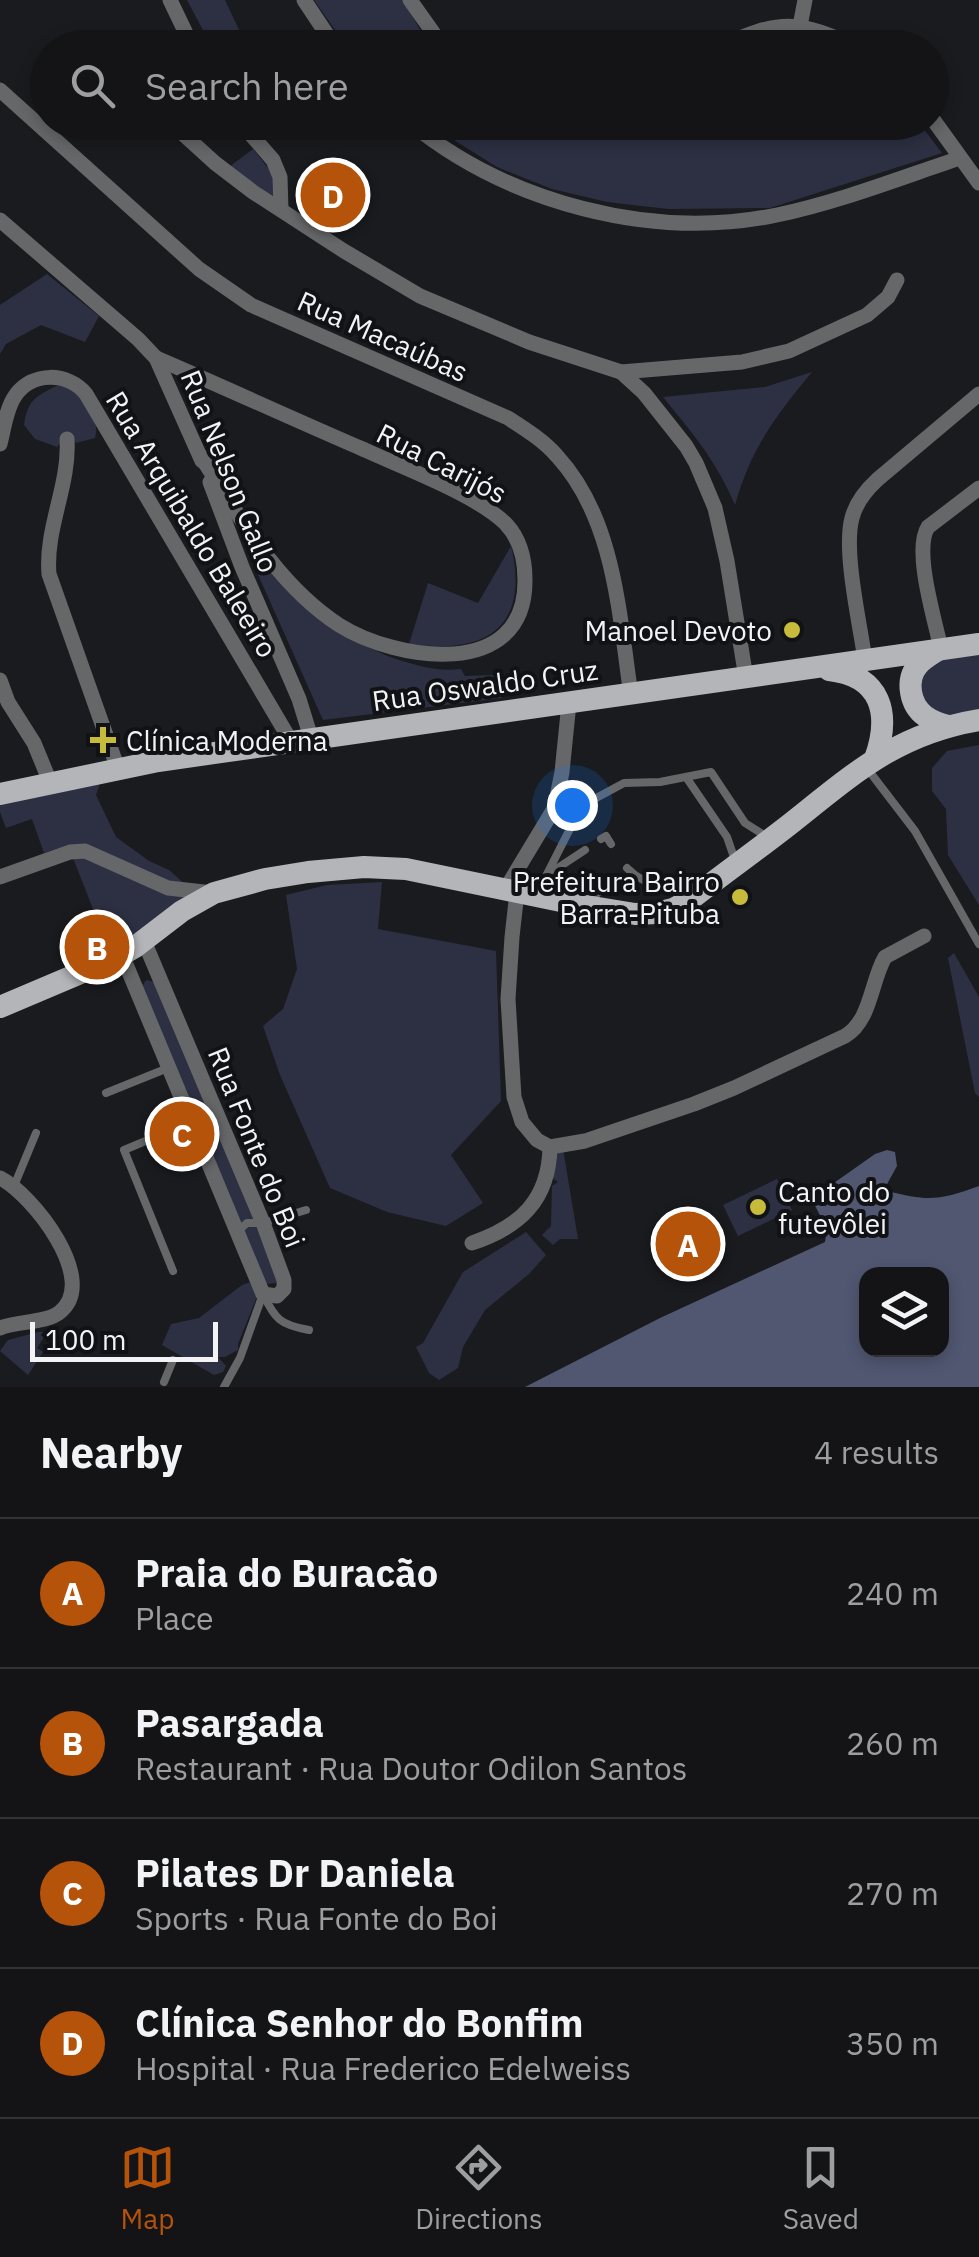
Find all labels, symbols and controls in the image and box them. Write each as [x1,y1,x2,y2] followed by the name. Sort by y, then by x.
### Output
[30,30,949,140] search box
[65,58,120,113] icon: search
[145,61,349,110] text: Search here
[300,158,366,232] pin: D
[292,282,474,390] street label: Rua Macaúbas
[173,364,287,578] street label: Rua Nelson Gallo
[98,384,286,664] street label: Rua Arquibaldo Baleeiro
[371,414,513,512] street label: Rua Carijós
[585,612,772,649] place label: Manoel Devoto
[781,619,803,641] marker: Manoel Devoto
[370,651,600,719] street label: Rua Oswaldo Cruz
[126,722,328,759] place label: Clínica Moderna
[90,727,116,753] marker: Clínica Moderna
[547,780,598,831] your location
[513,863,720,932] place label: Prefeitura Bairro Barra-Pituba
[729,886,751,908] marker: Prefeitura Bairro Barra-Pituba
[64,910,130,984] pin: B
[200,1041,314,1253] street label: Rua Fonte do Boi
[150,1096,214,1172] pin: C
[778,1173,890,1242] place label: Canto do futevôlei
[747,1196,769,1218] marker: Canto do futevôlei
[656,1206,720,1282] pin: A
[859,1267,949,1357] map controls
[859,1267,949,1357] button: layers
[30,1317,218,1362] scale bar
[45,1321,126,1358] text: 100 m
[40,1425,182,1480] text: Nearby
[814,1431,939,1473] text: 4 results
[135,1548,438,1597] text: Praia do Buracão
[62,1572,83,1614] text: A
[846,1572,939,1614] text: 240 m
[135,1597,214,1639] text: Place
[135,1698,324,1747] text: Pasargada
[62,1722,83,1764] text: B
[846,1722,939,1764] text: 260 m
[135,1747,687,1789] text: Restaurant · Rua Doutor Odilon Santos
[135,1848,455,1897] text: Pilates Dr Daniela
[62,1872,83,1914] text: C
[846,1872,939,1914] text: 270 m
[135,1897,498,1939] text: Sports · Rua Fonte do Boi
[135,1998,583,2047] text: Clínica Senhor do Bonfim
[61,2022,84,2064] text: D
[846,2022,939,2064] text: 350 m
[135,2047,631,2089] text: Hospital · Rua Frederico Edelweiss
[120,2140,175,2237] tab: Map
[415,2140,543,2237] tab: Directions
[783,2140,859,2237] tab: Saved

